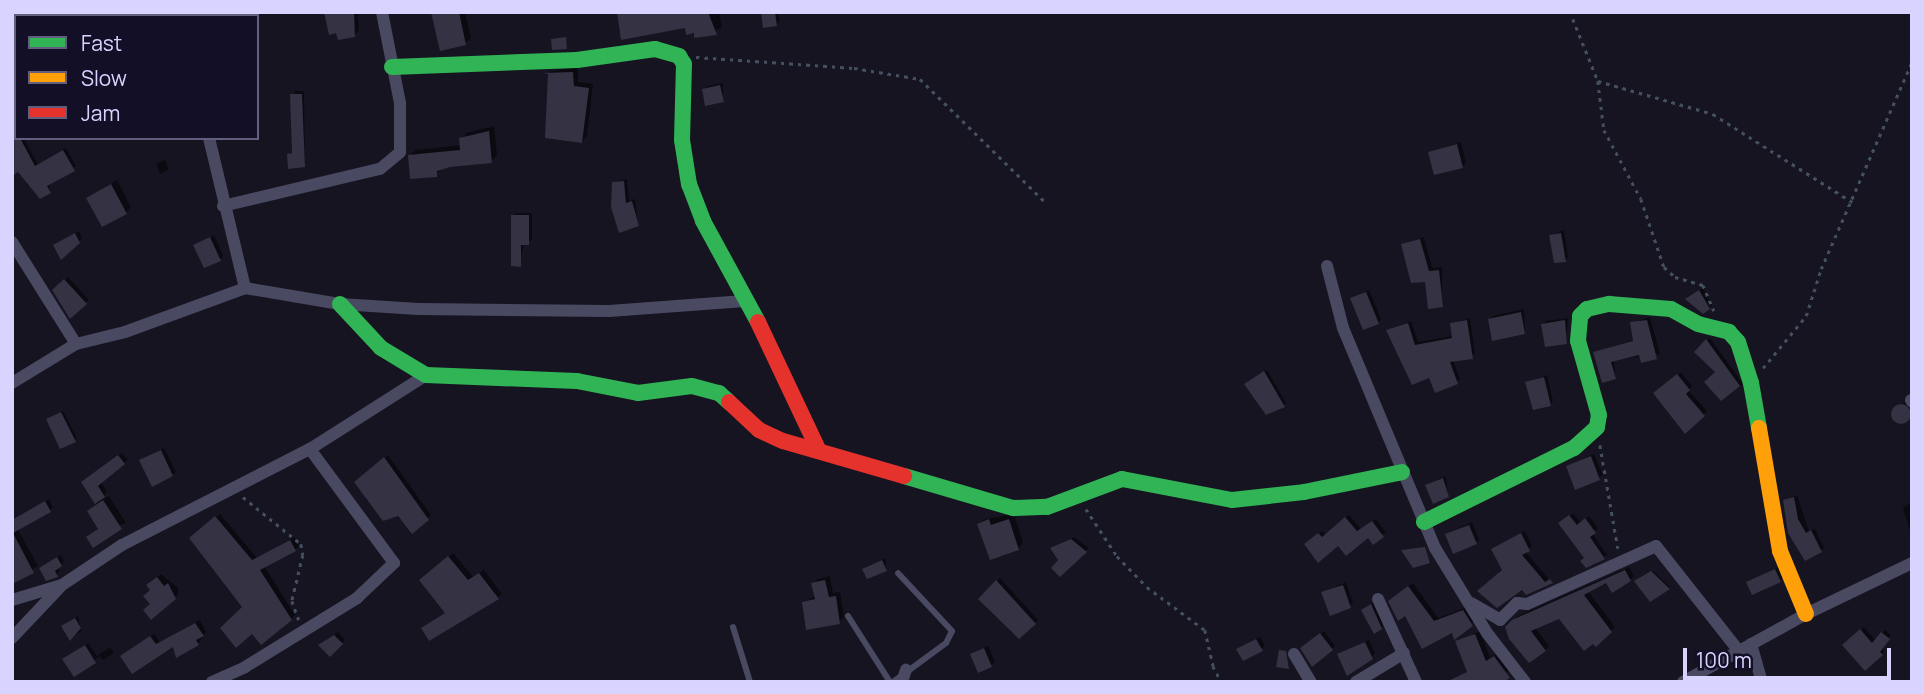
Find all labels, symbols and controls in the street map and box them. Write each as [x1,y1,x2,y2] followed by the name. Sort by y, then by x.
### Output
[14,14,259,140] legend
[81,29,122,57] text: Fast
[81,64,127,92] text: Slow
[81,99,120,127] text: Jam
[1686,634,1894,678] scale bar
[1696,646,1752,674] text: 100 m

